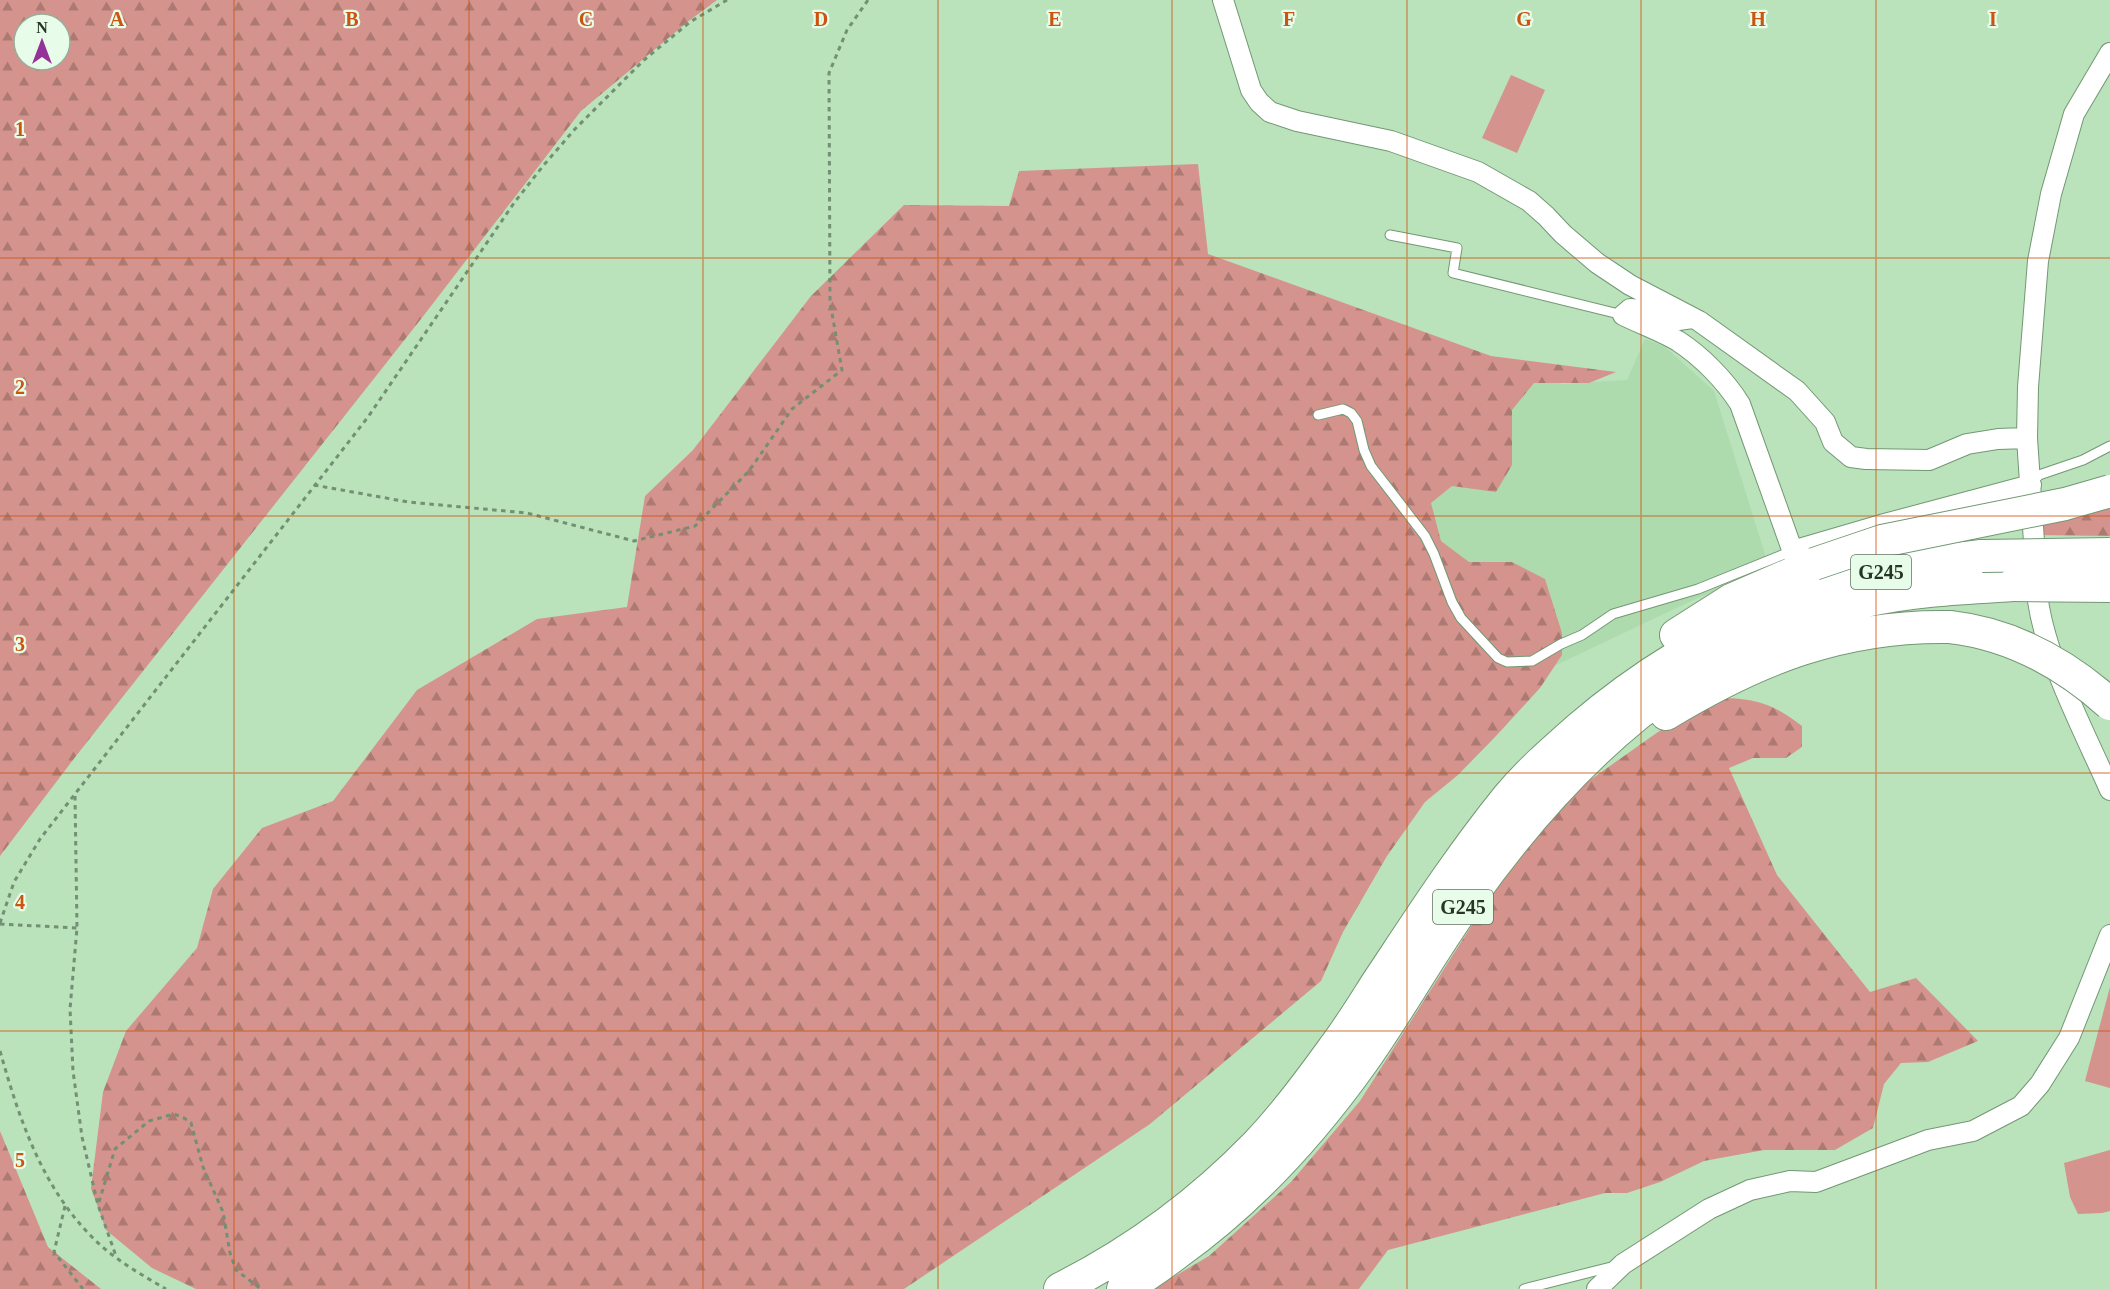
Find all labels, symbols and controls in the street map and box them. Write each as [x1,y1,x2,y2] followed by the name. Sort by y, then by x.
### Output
[110,8,125,30] text: A
[345,8,359,30] text: B
[579,8,593,30] text: C
[814,8,828,30] text: D
[1048,8,1062,30] text: E
[1283,8,1295,30] text: F
[1516,8,1532,30] text: G
[1750,8,1766,30] text: H
[1989,8,1997,30] text: I
[12,12,72,72] north arrow
[36,19,48,36] text: N
[15,118,25,140] text: 1
[15,376,25,398] text: 2
[1851,555,1911,589] road number: G245
[15,633,25,655] text: 3
[1433,890,1493,924] road number: G245
[15,891,25,913] text: 4
[15,1149,25,1171] text: 5

